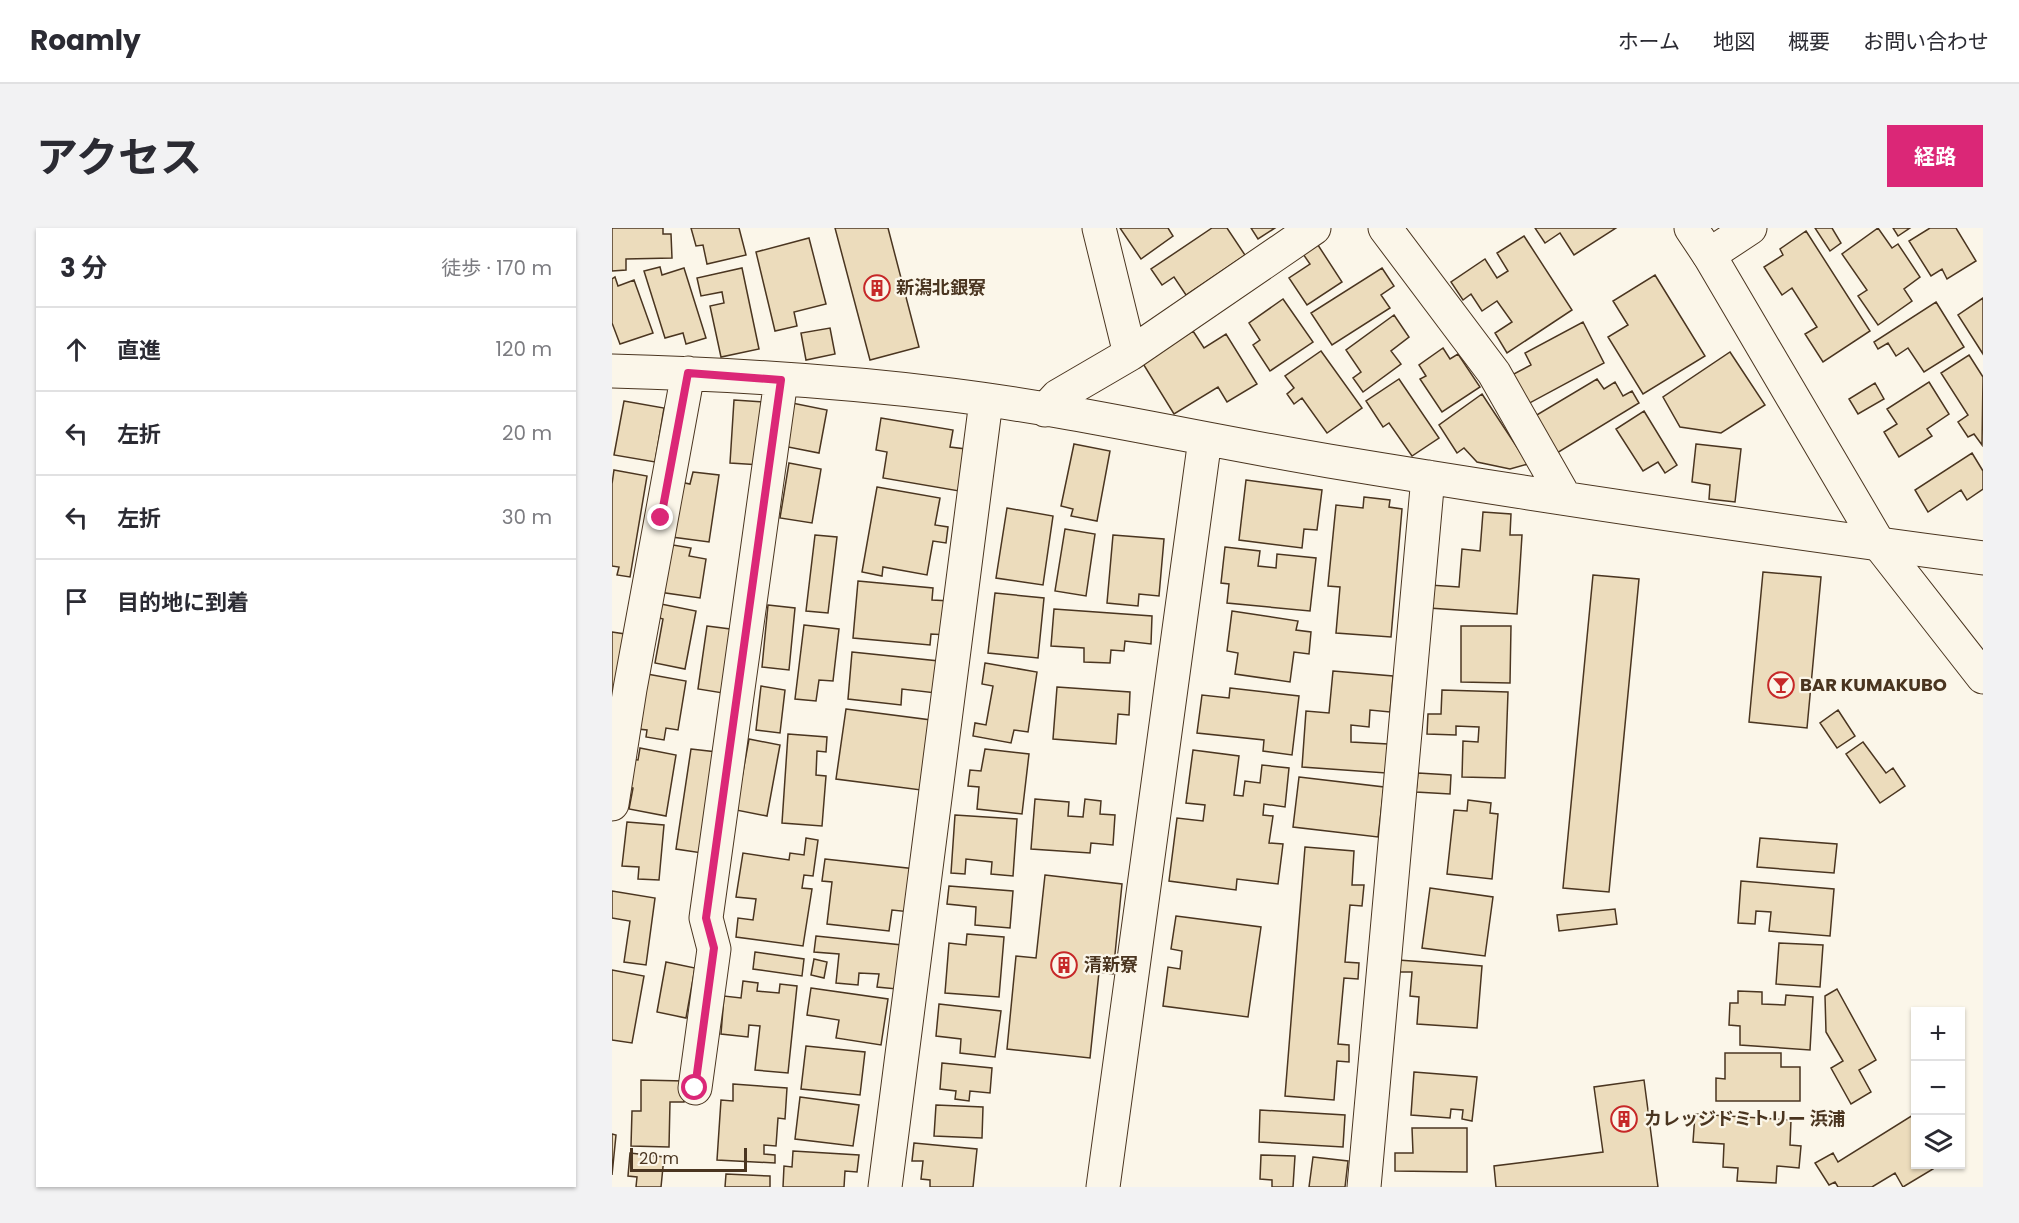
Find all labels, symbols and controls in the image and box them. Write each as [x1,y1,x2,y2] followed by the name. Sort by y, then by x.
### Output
[30,21,141,60] text: Roamly
[1618,27,1680,56] text: ホーム
[1713,27,1755,56] text: 地図
[1788,27,1830,56] text: 概要
[1863,27,1989,56] text: お問い合わせ
[1887,125,1983,187] button: 経路
[36,128,202,187] text: アクセス
[60,250,107,286] text: 3 分
[441,254,552,282] text: 徒歩 · 170 m
[862,273,892,303] building icon: 新潟北銀寮
[896,275,986,300] place label: 新潟北銀寮
[60,333,93,366] icon: ahead
[117,335,161,366] text: 直進
[496,335,552,363] text: 120 m
[60,417,93,450] icon: left
[117,419,161,450] text: 左折
[502,419,552,447] text: 20 m
[60,501,93,534] icon: left
[117,503,161,534] text: 左折
[502,503,552,531] text: 30 m
[647,504,673,530] route end
[60,585,93,618] icon: arrive
[117,587,249,618] text: 目的地に到着
[1766,670,1796,700] bar icon: BAR KUMAKUBO
[1800,672,1947,697] place label: BAR KUMAKUBO
[1049,950,1079,980] building icon: 清新寮
[1084,952,1138,977] place label: 清新寮
[1911,1007,1965,1169] map controls
[1911,1007,1965,1061] button: +
[1911,1061,1965,1115] button: −
[681,1074,707,1100] route start
[1609,1104,1639,1134] building icon: カレッジドミトリー 浜浦
[1644,1106,1846,1131] place label: カレッジドミトリー 浜浦
[1911,1115,1965,1169] button: layers
[630,1145,747,1172] scale bar
[639,1147,679,1170] text: 20 m

